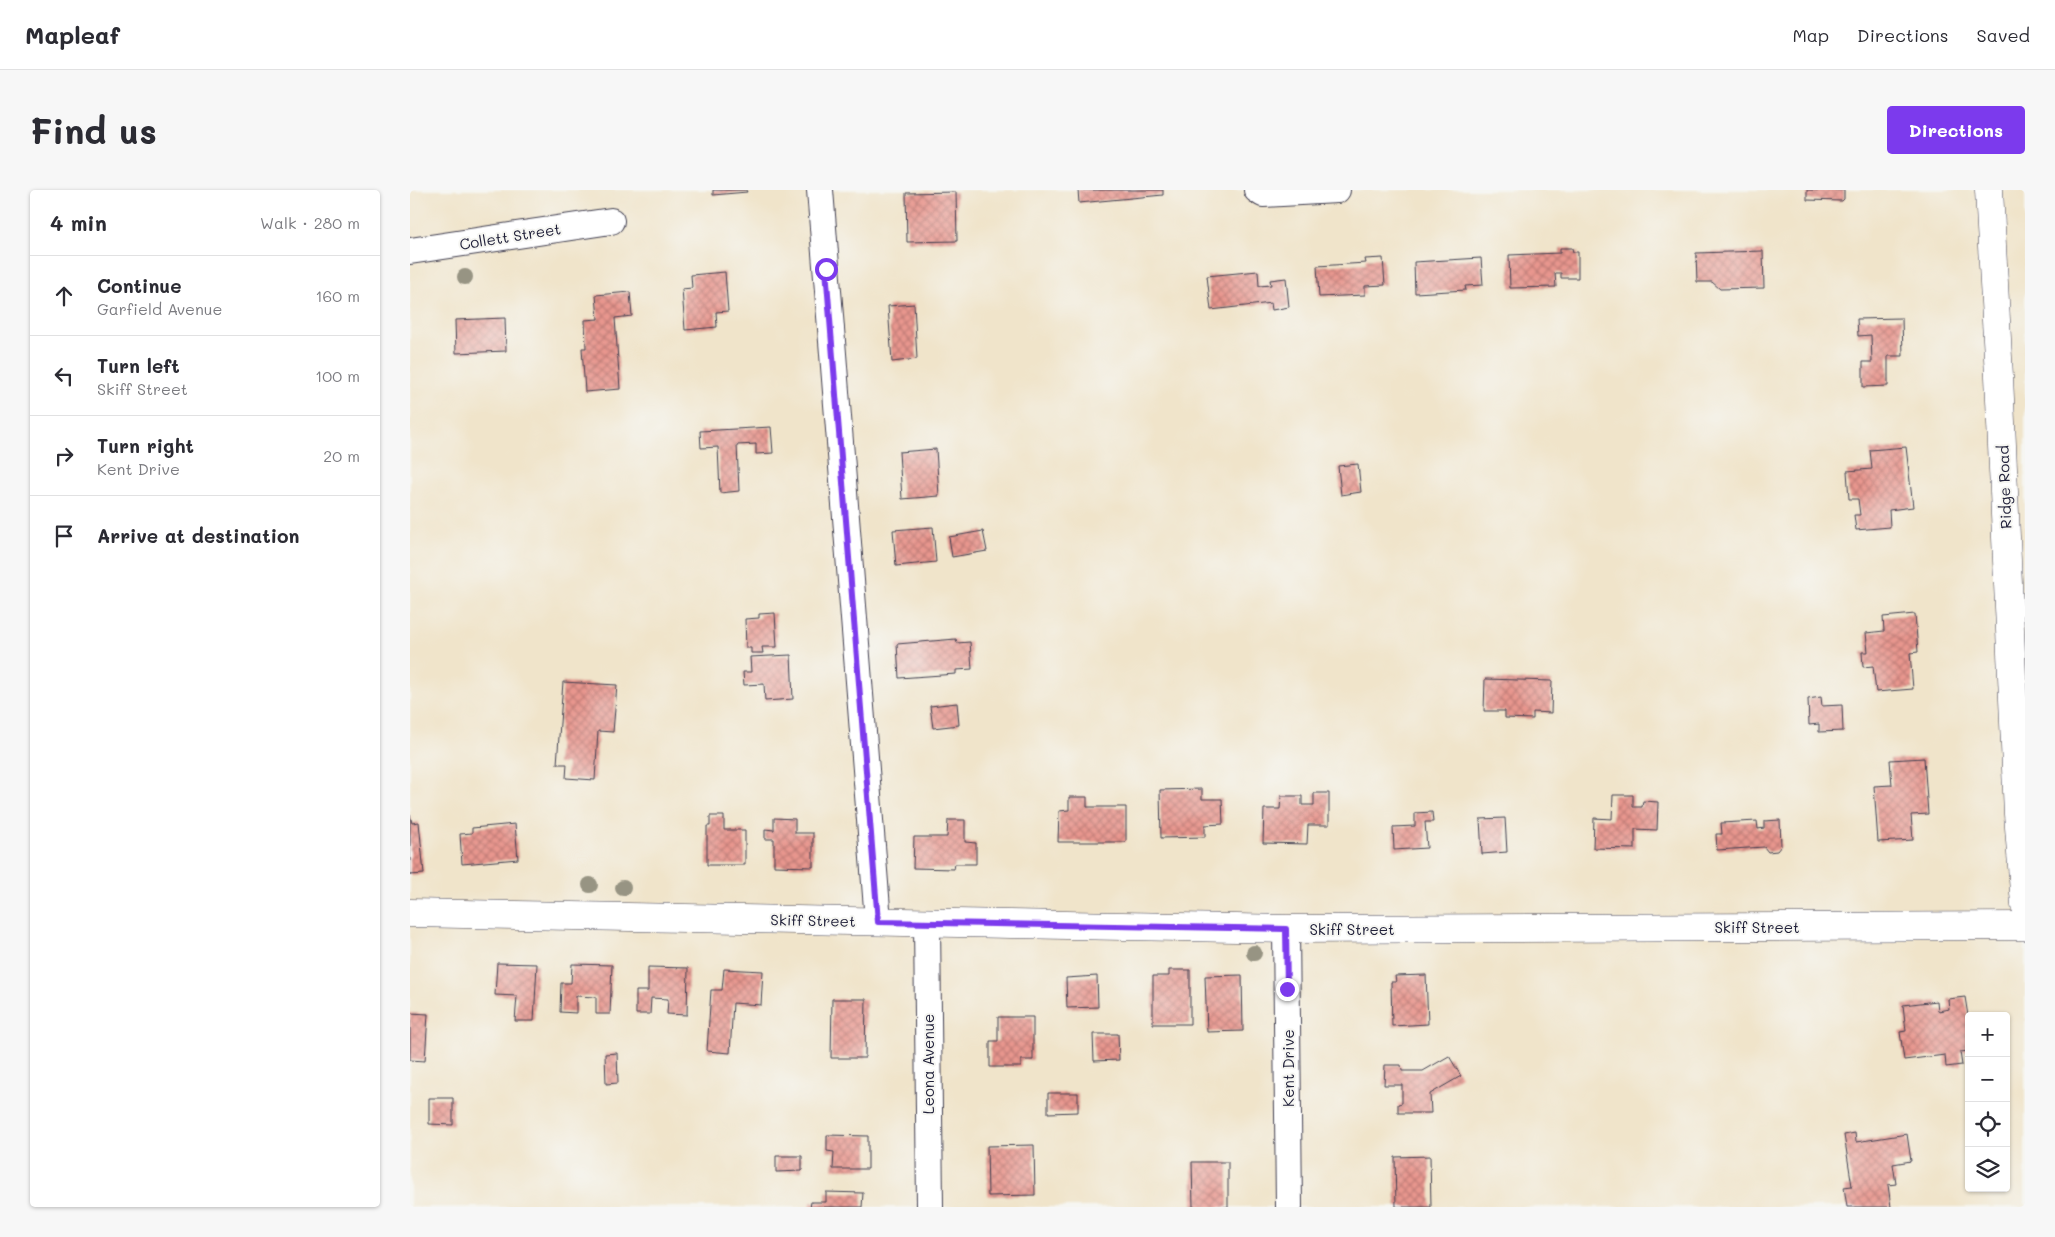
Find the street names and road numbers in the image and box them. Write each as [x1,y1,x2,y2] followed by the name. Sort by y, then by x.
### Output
[458,218,562,254] street label: Collett Street
[1993,445,2015,529] street label: Ridge Road
[770,909,856,931] street label: Skiff Street
[1714,917,1800,937] street label: Skiff Street
[1309,919,1395,939] street label: Skiff Street
[918,1014,938,1114] street label: Leona Avenue
[1278,1029,1298,1107] street label: Kent Drive

